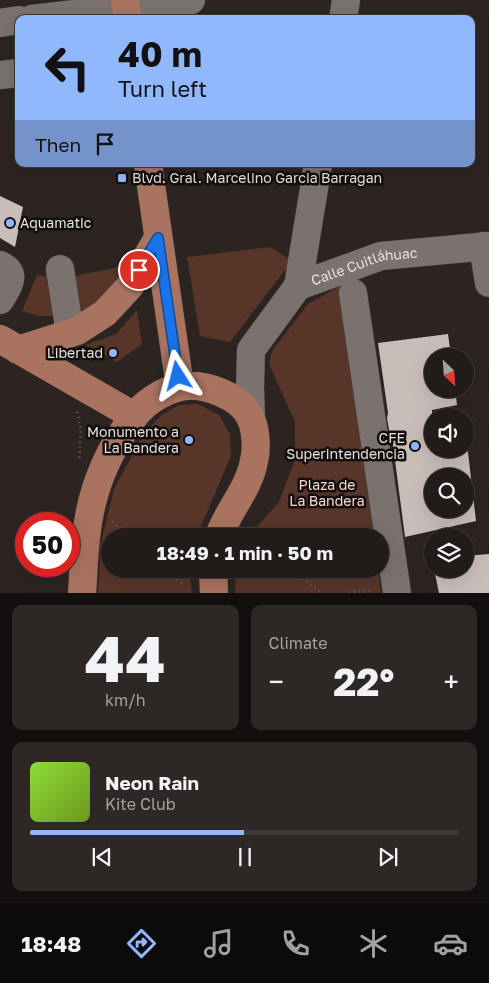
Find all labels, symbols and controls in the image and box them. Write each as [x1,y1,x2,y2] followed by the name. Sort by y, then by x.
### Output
[118,33,202,75] text: 40 m
[35,35,100,100] icon: left
[118,75,207,102] text: Turn left
[91,130,119,158] icon: arrive
[35,133,81,156] text: Then
[132,169,382,186] place label: Blvd. Gral. Marcelino Garcia Barragan
[116,172,128,184] marker: Blvd. Gral. Marcelino Garcia Barragan
[20,214,92,231] place label: Aquamatic
[4,217,16,229] marker: Aquamatic
[308,244,418,289] street label: Calle Cuitláhuac
[118,249,160,291] pin
[125,256,153,284] icon: arrive
[47,344,103,361] place label: Libertad
[107,347,119,359] marker: Libertad
[424,348,474,398] north arrow
[424,348,474,578] map controls
[151,349,203,401] position arrow
[424,408,474,458] button: sound
[87,423,179,456] place label: Monumento a La Bandera
[286,429,405,462] place label: CFE Superintendencia
[183,434,195,446] marker: Monumento a La Bandera
[409,440,421,452] marker: CFE Superintendencia
[424,468,474,518] button: search
[289,476,365,509] park label: Plaza de La Bandera
[15,512,80,577] speed limit sign: 50
[424,528,474,578] button: layers
[157,541,333,564] text: 18:49 · 1 min · 50 m
[85,618,166,696] text: 44
[269,633,328,653] text: Climate
[333,659,394,704] text: 22°
[269,665,284,698] text: −
[444,665,459,698] text: +
[105,690,146,710] text: km/h
[105,771,199,794] text: Neon Rain
[105,794,176,814] text: Kite Club
[88,843,116,871] icon: previous
[231,843,259,871] icon: pause
[374,843,402,871] icon: next
[124,926,159,961] icon: directions
[201,926,236,961] icon: music
[278,926,313,961] icon: phone
[356,926,391,961] icon: climate
[433,926,468,961] icon: car
[21,930,81,957] text: 18:48

